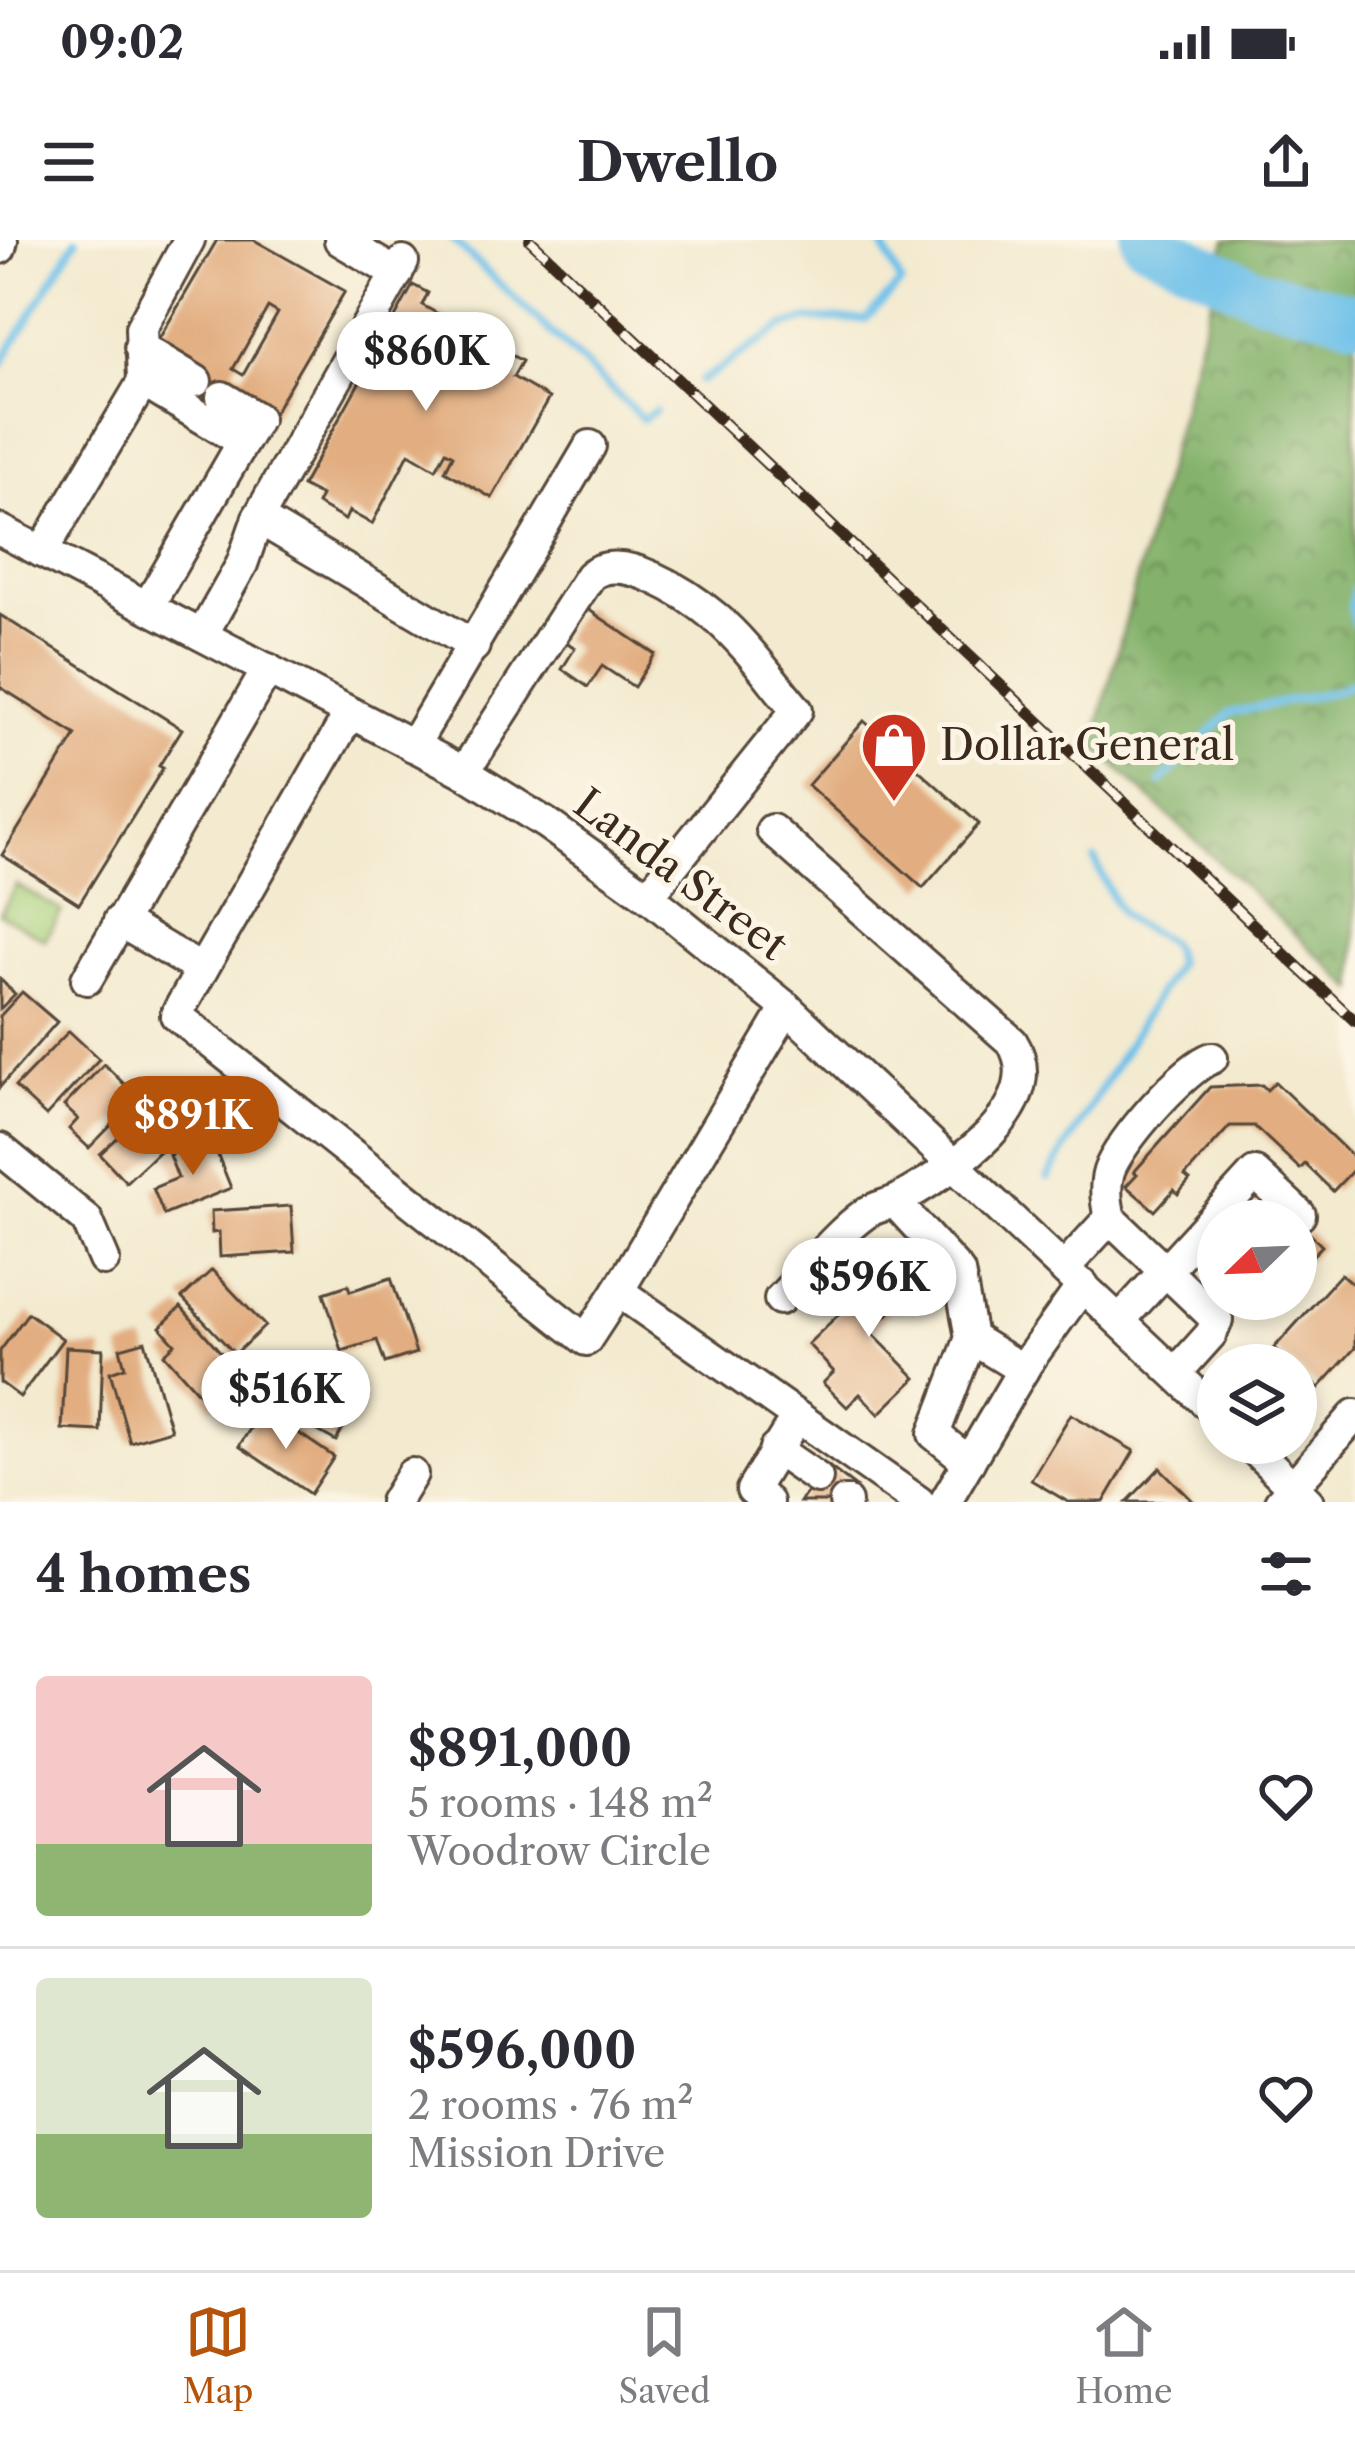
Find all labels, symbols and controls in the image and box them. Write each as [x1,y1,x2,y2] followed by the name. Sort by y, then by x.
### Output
[60,14,184,70] text: 09:02
[36,129,102,195] icon: menu
[577,129,778,195] text: Dwello
[1253,129,1319,195] icon: share
[342,312,510,414] pin: $860K
[363,327,489,375] text: $860K
[859,710,929,804] shop icon: Dollar General
[940,719,1234,771] place label: Dollar General
[564,777,798,971] street label: Landa Street
[109,1076,277,1178] pin: $891K
[134,1091,252,1139] text: $891K
[1197,1200,1317,1320] north arrow
[1197,1200,1317,1464] map controls
[785,1238,953,1340] pin: $596K
[808,1253,930,1301] text: $596K
[1197,1344,1317,1464] button: layers
[202,1350,370,1452] pin: $516K
[228,1365,344,1413] text: $516K
[1253,1541,1319,1607] icon: filters
[36,1543,251,1605] text: 4 homes
[408,1717,632,1779] text: $891,000
[132,1724,276,1868] icon: home
[1253,1763,1319,1829] icon: heart
[408,1779,713,1827] text: 5 rooms · 148 m²
[408,1827,711,1875] text: Woodrow Circle
[408,2019,636,2081] text: $596,000
[132,2026,276,2170] icon: home
[1253,2065,1319,2131] icon: heart
[408,2081,694,2129] text: 2 rooms · 76 m²
[408,2129,665,2177] text: Mission Drive
[183,2299,253,2412] tab: Map
[619,2299,710,2412] tab: Saved
[1075,2299,1172,2412] tab: Home

